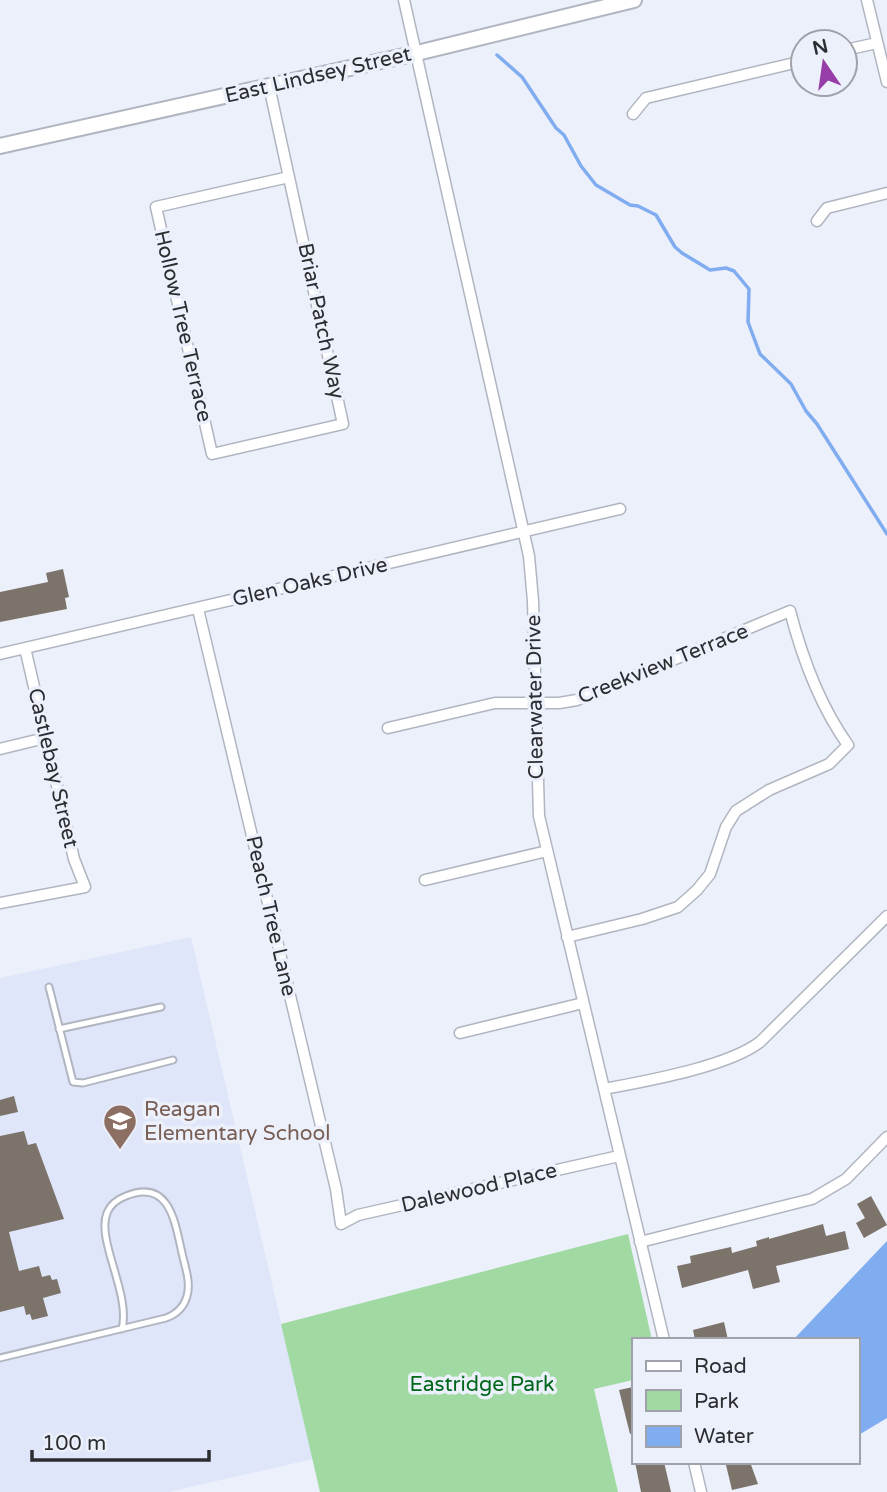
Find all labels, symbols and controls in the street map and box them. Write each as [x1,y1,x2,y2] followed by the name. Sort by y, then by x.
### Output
[789,28,859,98] north arrow
[810,35,830,60] text: N
[222,41,414,109] street label: East Lindsey Street
[149,228,217,425] street label: Hollow Tree Terrace
[292,241,350,401] street label: Briar Patch Way
[230,552,390,612] street label: Glen Oaks Drive
[521,614,549,780] street label: Clearwater Drive
[574,618,752,710] street label: Creekview Terrace
[22,686,84,850] street label: Castlebay Street
[240,833,302,999] street label: Peach Tree Lane
[144,1097,331,1146] place label: Reagan Elementary School
[101,1102,139,1151] school or university icon: Reagan Elementary School
[399,1158,559,1218] street label: Dalewood Place
[632,1338,859,1464] legend
[694,1354,747,1379] text: Road
[409,1372,555,1397] park label: Eastridge Park
[694,1389,739,1414] text: Park
[32,1418,208,1462] scale bar
[694,1424,754,1449] text: Water
[42,1431,106,1456] text: 100 m

